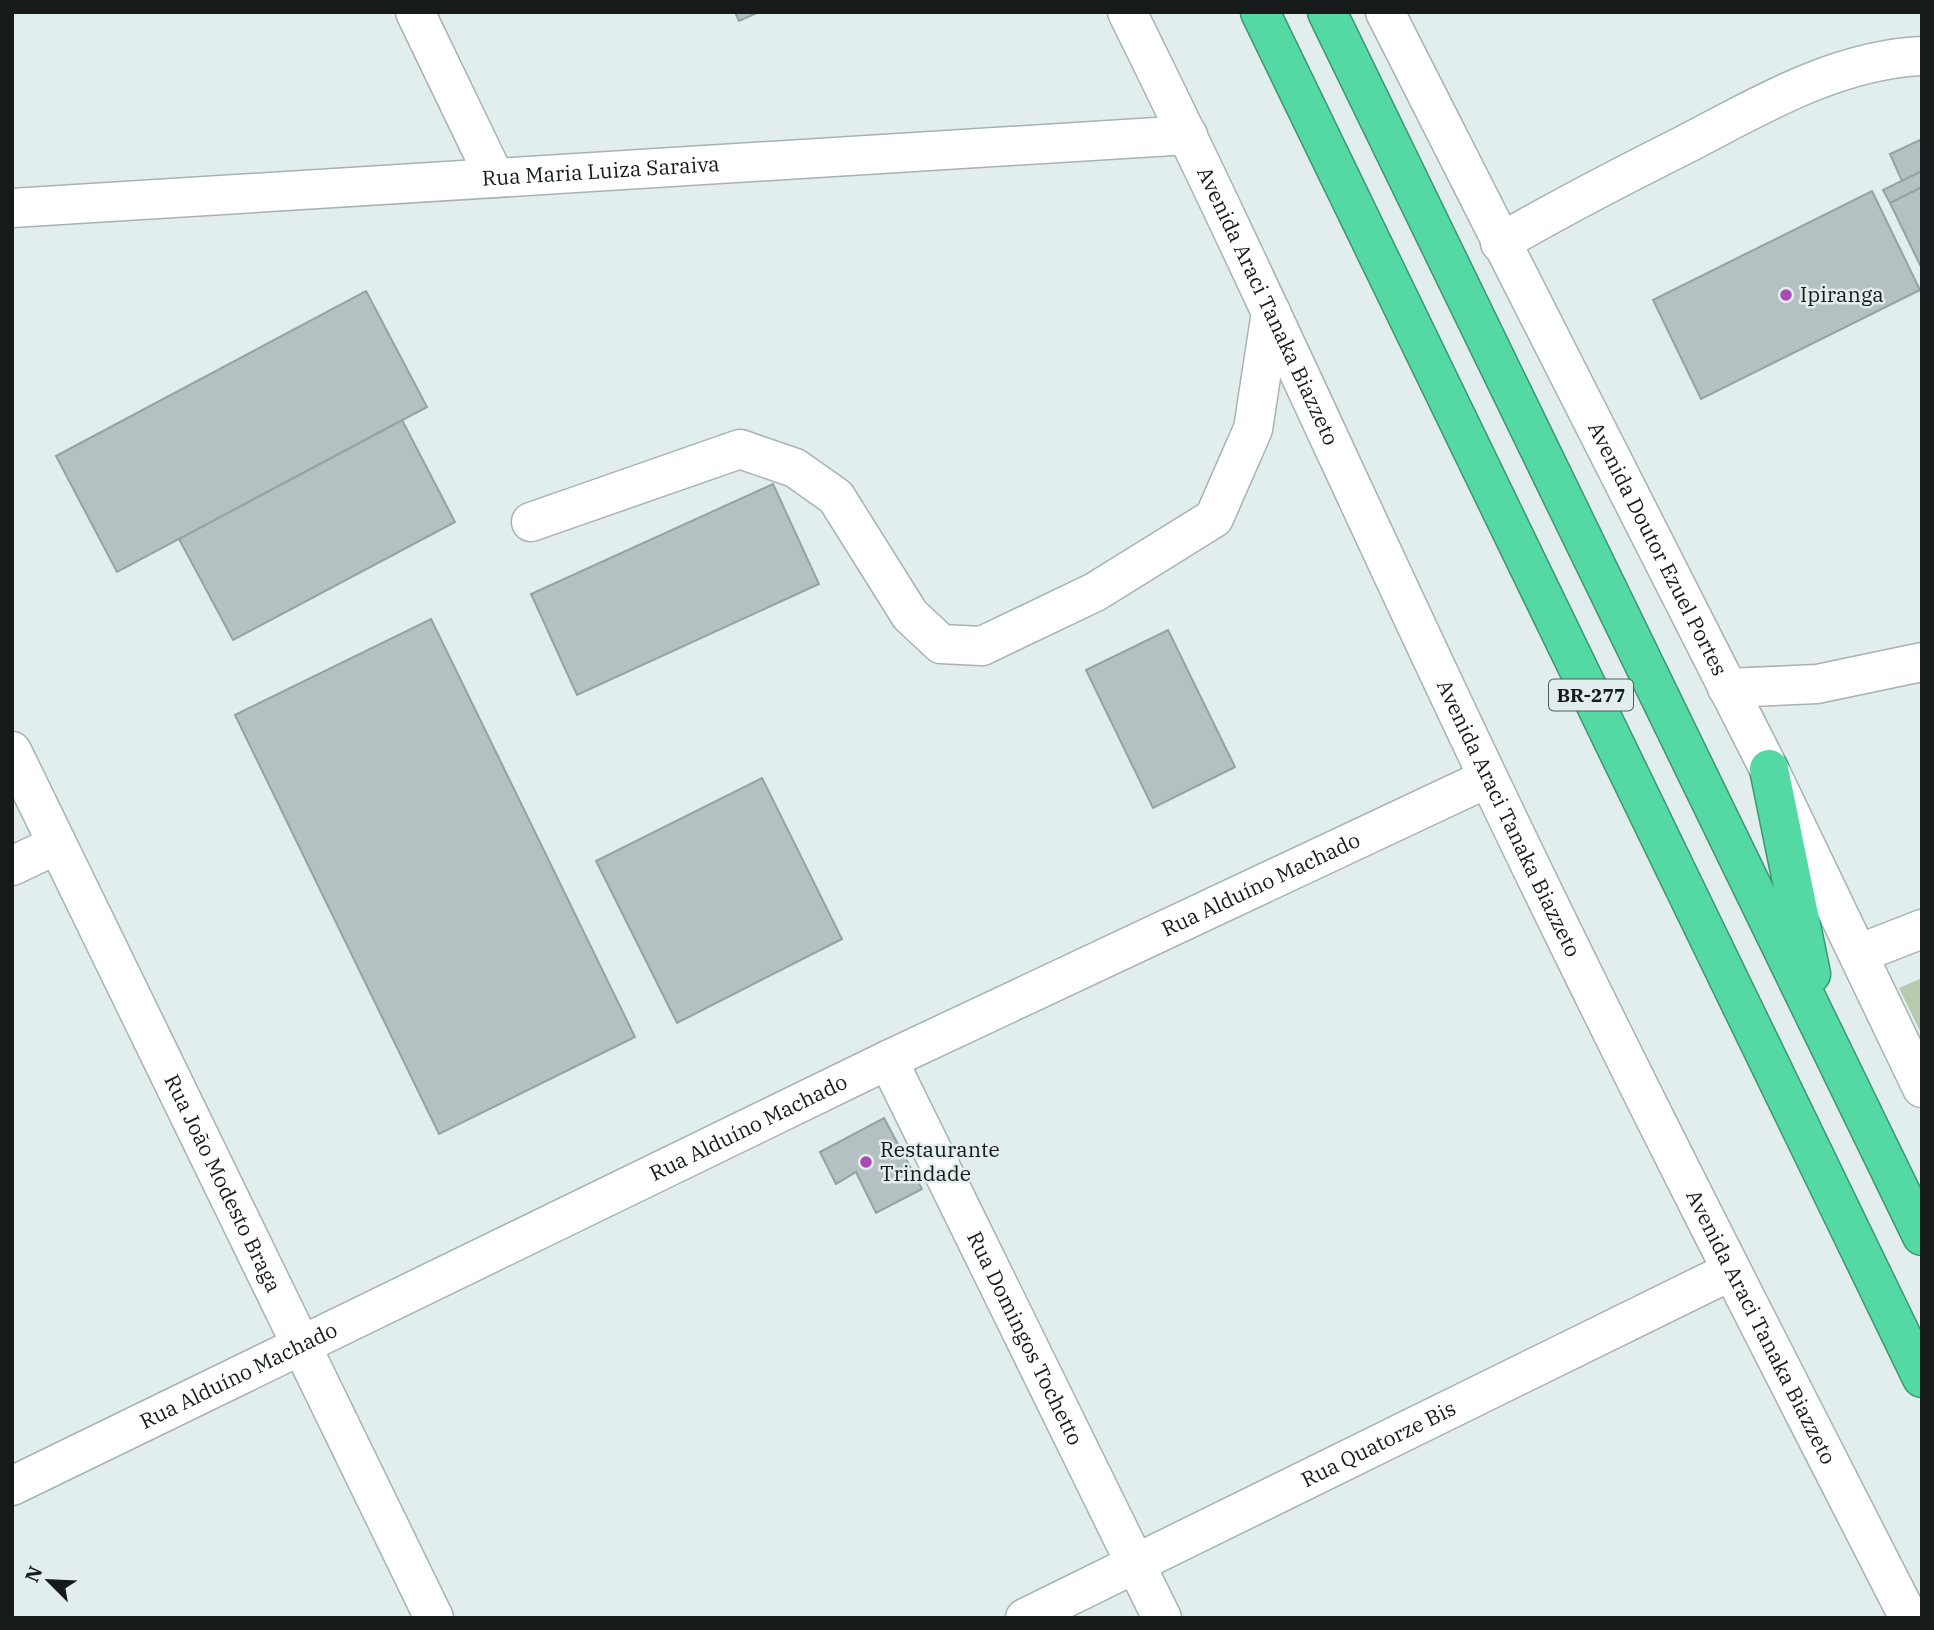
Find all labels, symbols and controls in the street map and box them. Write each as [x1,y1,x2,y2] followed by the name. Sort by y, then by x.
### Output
[481,149,720,192] street label: Rua Maria Luiza Saraiva
[1191,162,1346,450] street label: Avenida Araci Tanaka Biazzeto
[1800,280,1884,308] place label: Ipiranga
[1778,287,1794,303] marker: Ipiranga
[1582,417,1734,680] street label: Avenida Doutor Ezuel Portes
[1431,675,1588,961] street label: Avenida Araci Tanaka Biazzeto
[1549,680,1633,710] road number: BR-277
[1157,825,1364,943] street label: Rua Alduíno Machado
[645,1067,851,1187] street label: Rua Alduíno Machado
[158,1069,288,1297] street label: Rua João Modesto Braga
[880,1135,1000,1187] place label: Restaurante Trindade
[858,1154,874,1170] marker: Restaurante Trindade
[1680,1185,1843,1469] street label: Avenida Araci Tanaka Biazzeto
[961,1226,1090,1449] street label: Rua Domingos Tochetto
[135,1315,342,1435] street label: Rua Alduíno Machado
[1296,1394,1460,1493] street label: Rua Quatorze Bis
[14,1546,84,1616] north arrow
[19,1562,47,1586] text: N

